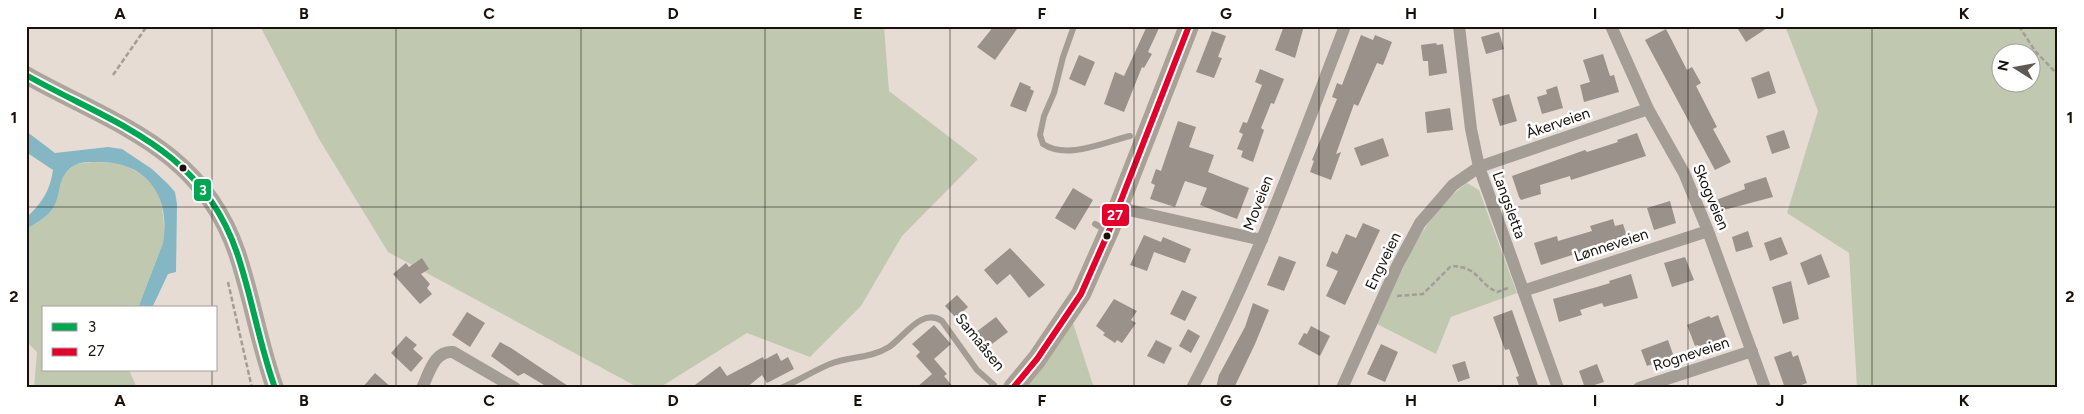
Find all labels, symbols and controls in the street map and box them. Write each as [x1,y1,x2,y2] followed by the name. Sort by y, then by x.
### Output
[114,4,126,23] text: A
[299,4,309,23] text: B
[483,4,495,23] text: C
[667,4,679,23] text: D
[853,4,863,23] text: E
[1038,4,1047,23] text: F
[1220,4,1232,23] text: G
[1405,4,1417,23] text: H
[1593,4,1597,23] text: I
[1776,4,1784,23] text: J
[1959,4,1970,23] text: K
[1992,42,2042,92] north arrow
[1994,59,2013,73] text: N
[1524,104,1592,142] street label: Åkerveien
[11,108,17,127] text: 1
[2067,108,2073,127] text: 1
[1689,161,1733,233] street label: Skogveien
[178,163,188,173] unlabelled marker
[1489,169,1529,241] street label: Langsletta
[1239,173,1277,233] street label: Moveien
[193,178,212,202] line badge: 3
[199,182,207,199] text: 3
[1101,203,1130,227] line badge: 27
[1107,207,1123,224] text: 27
[1572,225,1650,265] street label: Lønneveien
[1361,229,1405,293] street label: Engveien
[1102,231,1112,241] unlabelled marker
[9,287,19,306] text: 2
[2065,287,2075,306] text: 2
[42,306,218,372] legend
[951,310,1009,374] street label: Samaåsen
[88,318,96,336] text: 3
[1651,333,1731,375] street label: Rogneveien
[88,342,104,360] text: 27
[114,391,126,410] text: A
[299,391,309,410] text: B
[483,391,495,410] text: C
[667,391,679,410] text: D
[853,391,863,410] text: E
[1038,391,1047,410] text: F
[1220,391,1232,410] text: G
[1405,391,1417,410] text: H
[1593,391,1597,410] text: I
[1776,391,1784,410] text: J
[1959,391,1970,410] text: K

